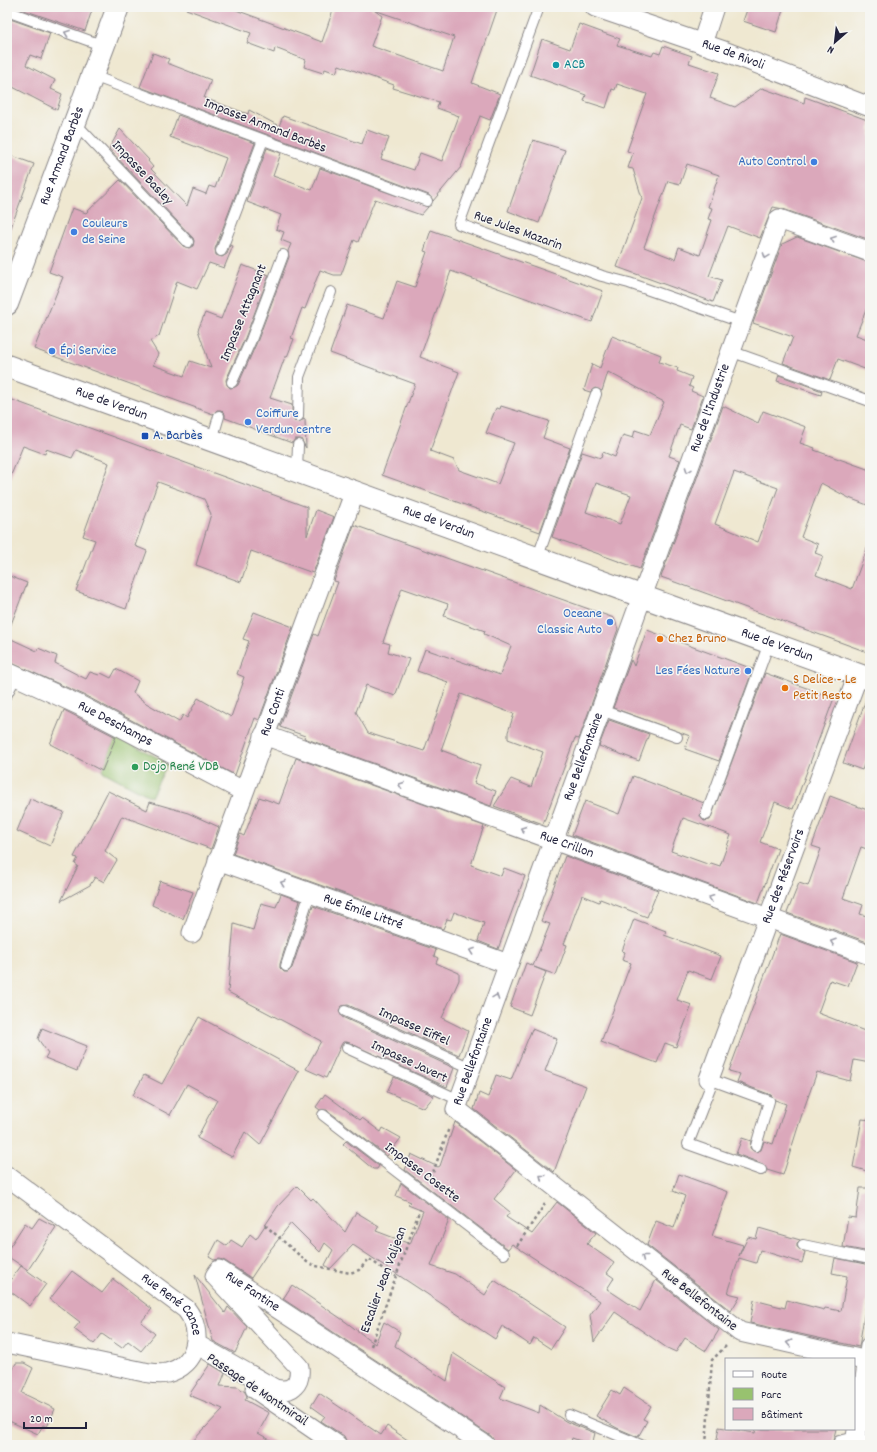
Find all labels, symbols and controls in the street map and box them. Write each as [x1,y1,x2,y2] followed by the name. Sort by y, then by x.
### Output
[815,22,855,62] north arrow
[64,29,71,37] one-way arrow
[699,34,768,76] street label: Rue de Rivoli
[825,40,837,57] text: N
[564,55,586,75] place label: ACB
[551,60,561,70] marker: ACB
[201,93,329,159] street label: Impasse Armand Barbès
[35,104,90,208] street label: Rue Armand Barbès
[107,136,178,210] street label: Impasse Basley
[738,152,807,172] place label: Auto Control
[809,157,819,167] marker: Auto Control
[471,206,565,256] street label: Rue Jules Mazarin
[82,214,128,250] place label: Couleurs de Seine
[69,227,79,237] marker: Couleurs de Seine
[830,235,837,244] one-way arrow
[762,252,770,259] one-way arrow
[215,261,273,365] street label: Impasse Attagnant
[60,341,116,361] place label: Épi Service
[47,346,57,356] marker: Épi Service
[685,361,736,455] street label: Rue de l'Industrie
[72,382,150,426] street label: Rue de Verdun
[256,404,331,440] place label: Coiffure Verdun centre
[243,417,253,427] marker: Coiffure Verdun centre
[153,426,203,446] place label: A. Barbès
[140,431,150,441] marker: A. Barbès
[684,466,692,473] one-way arrow
[400,500,477,545] street label: Rue de Verdun
[537,604,602,640] place label: Oceane Classic Auto
[605,617,615,627] marker: Oceane Classic Auto
[738,623,816,668] street label: Rue de Verdun
[668,629,727,649] place label: Chez Bruno
[655,634,665,644] marker: Chez Bruno
[655,661,740,681] place label: Les Fées Nature
[743,666,753,676] marker: Les Fées Nature
[793,670,857,706] place label: S Delice - Le Petit Resto
[780,683,790,693] marker: S Delice - Le Petit Resto
[255,685,291,739] street label: Rue Conti
[74,696,156,752] street label: Rue Deschamps
[559,710,609,804] street label: Rue Bellefontaine
[143,757,219,777] place label: Dojo René VDB
[130,762,140,772] marker: Dojo René VDB
[397,781,404,790] one-way arrow
[520,826,527,834] one-way arrow
[537,826,597,864] street label: Rue Crillon
[757,826,810,927] street label: Rue des Réservoirs
[280,880,287,888] one-way arrow
[320,888,406,935] street label: Rue Émile Littré
[707,894,714,902] one-way arrow
[830,938,837,946] one-way arrow
[468,947,475,955] one-way arrow
[492,994,500,1001] one-way arrow
[375,1002,453,1052] street label: Impasse Eiffel
[448,1014,498,1108] street label: Rue Bellefontaine
[368,1036,450,1088] street label: Impasse Javert
[380,1138,464,1208] street label: Impasse Cosette
[539,1174,546,1181] one-way arrow
[355,1224,413,1336] street label: Escalier Jean Valjean
[641,1255,648,1262] one-way arrow
[656,1264,742,1336] street label: Rue Bellefontaine
[221,1266,284,1317] street label: Rue Fantine
[136,1269,206,1336] street label: Rue René Cance
[785,1340,792,1348] one-way arrow
[202,1349,312,1432] street label: Passage de Montmirail
[725,1358,855,1430] legend
[761,1367,787,1384] text: Route
[761,1387,782,1404] text: Parc
[24,1404,86,1430] scale bar
[761,1407,803,1424] text: Bâtiment
[30,1411,53,1428] text: 20 m

